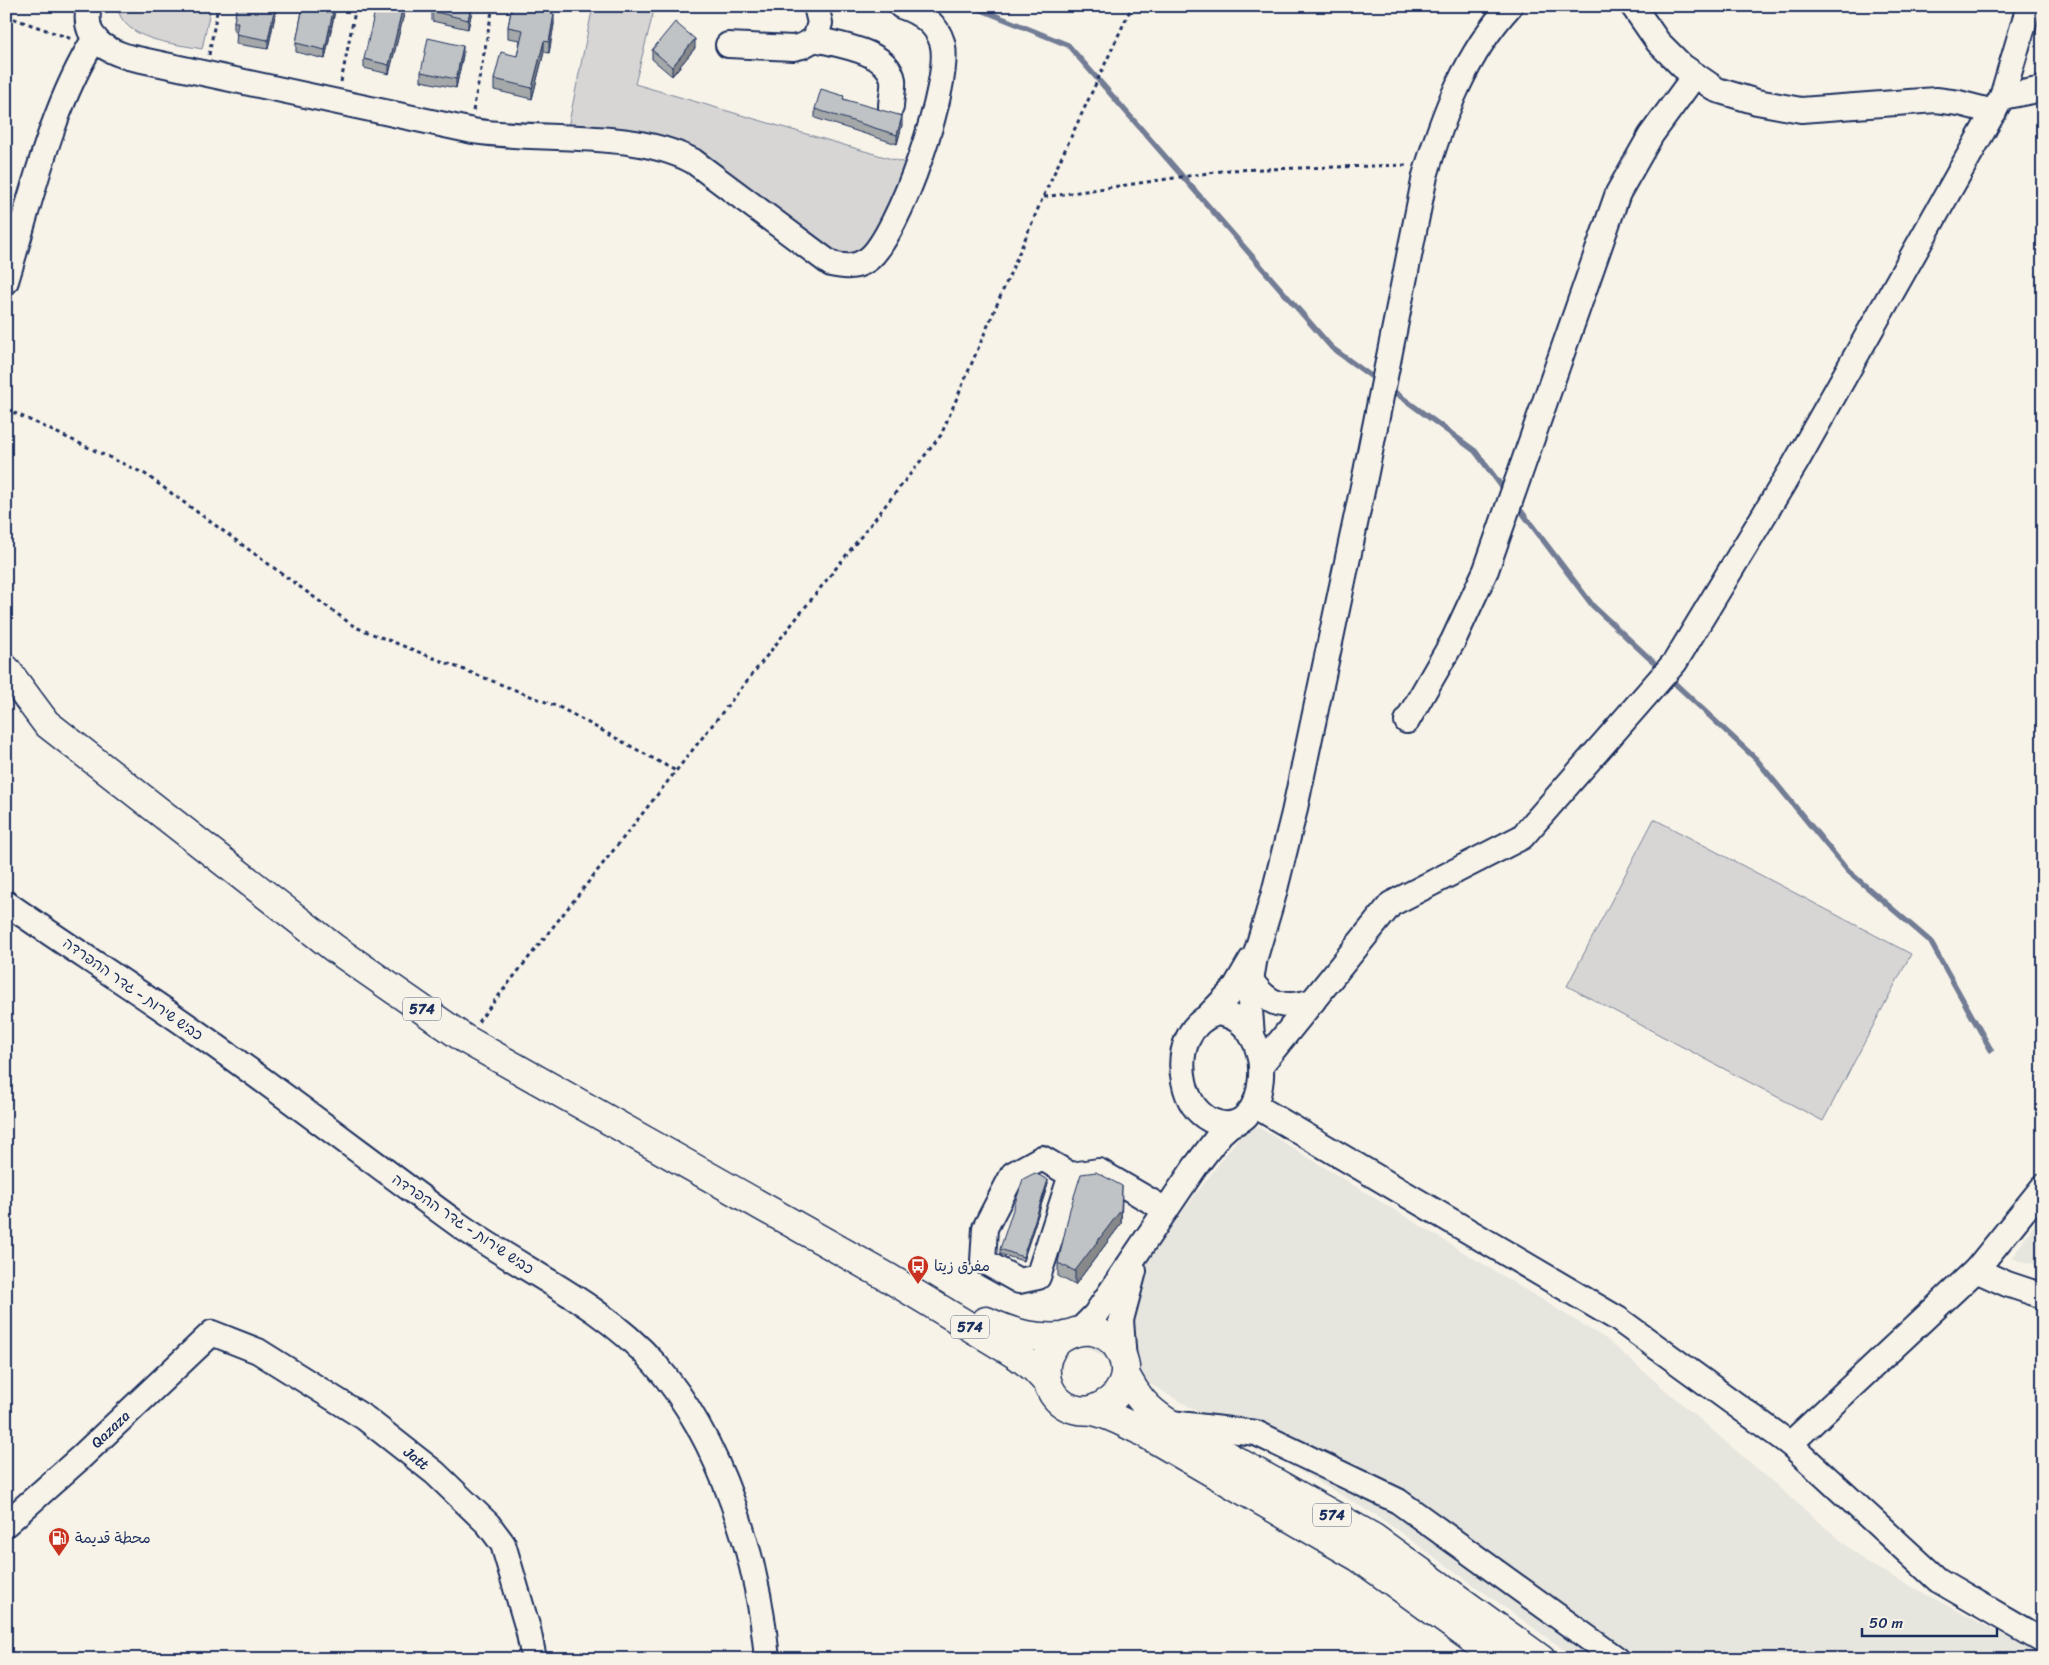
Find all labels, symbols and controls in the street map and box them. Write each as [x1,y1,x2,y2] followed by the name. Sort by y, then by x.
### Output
[57,930,209,1048] street label: כביש שירות - גדר ההפרדה
[403,998,441,1021] road number: 574
[387,1167,539,1281] street label: כביש שירות - גדר ההפרדה
[934,1253,990,1279] place label: مفرق زيتا
[906,1254,930,1285] bus stop icon: مفرق زيتا
[951,1315,989,1338] road number: 574
[85,1403,137,1455] street label: Qazaza
[397,1439,436,1477] street label: Jatt
[1313,1504,1351,1526] road number: 574
[75,1525,151,1551] place label: محطة قديمة
[47,1526,71,1557] fuel station icon: محطة قديمة
[1862,1605,1996,1637] scale bar
[1869,1610,1904,1636] text: 50 m

